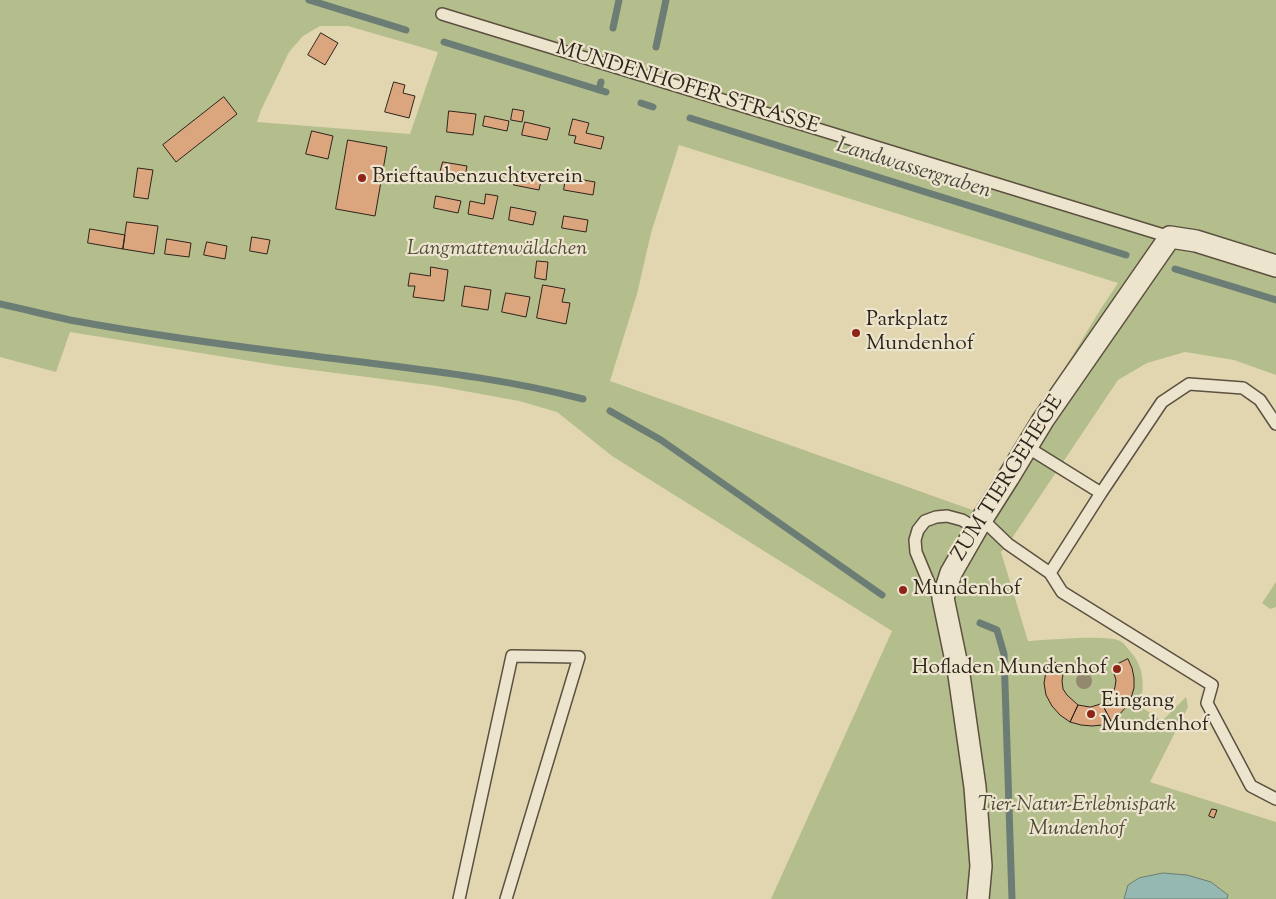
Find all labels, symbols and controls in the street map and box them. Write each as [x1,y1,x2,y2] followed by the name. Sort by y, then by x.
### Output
[552,37,822,141] street label: MUNDENHOFER STRASSE
[832,134,994,206] water label: Landwassergraben
[372,165,583,191] place label: Brieftaubenzuchtverein
[356,172,368,184] marker: Brieftaubenzuchtverein
[407,237,587,263] park label: Langmattenwäldchen
[866,308,974,358] place label: Parkplatz Mundenhof
[850,327,862,339] marker: Parkplatz Mundenhof
[948,392,1070,566] street label: ZUM TIERGEHEGE
[913,577,1021,603] place label: Mundenhof
[897,584,909,596] marker: Mundenhof
[912,656,1107,682] place label: Hofladen Mundenhof
[1111,663,1123,675] marker: Hofladen Mundenhof
[1101,689,1209,739] place label: Eingang Mundenhof
[1085,708,1097,720] marker: Eingang Mundenhof
[978,793,1176,843] park label: Tier-Natur-Erlebnispark Mundenhof

